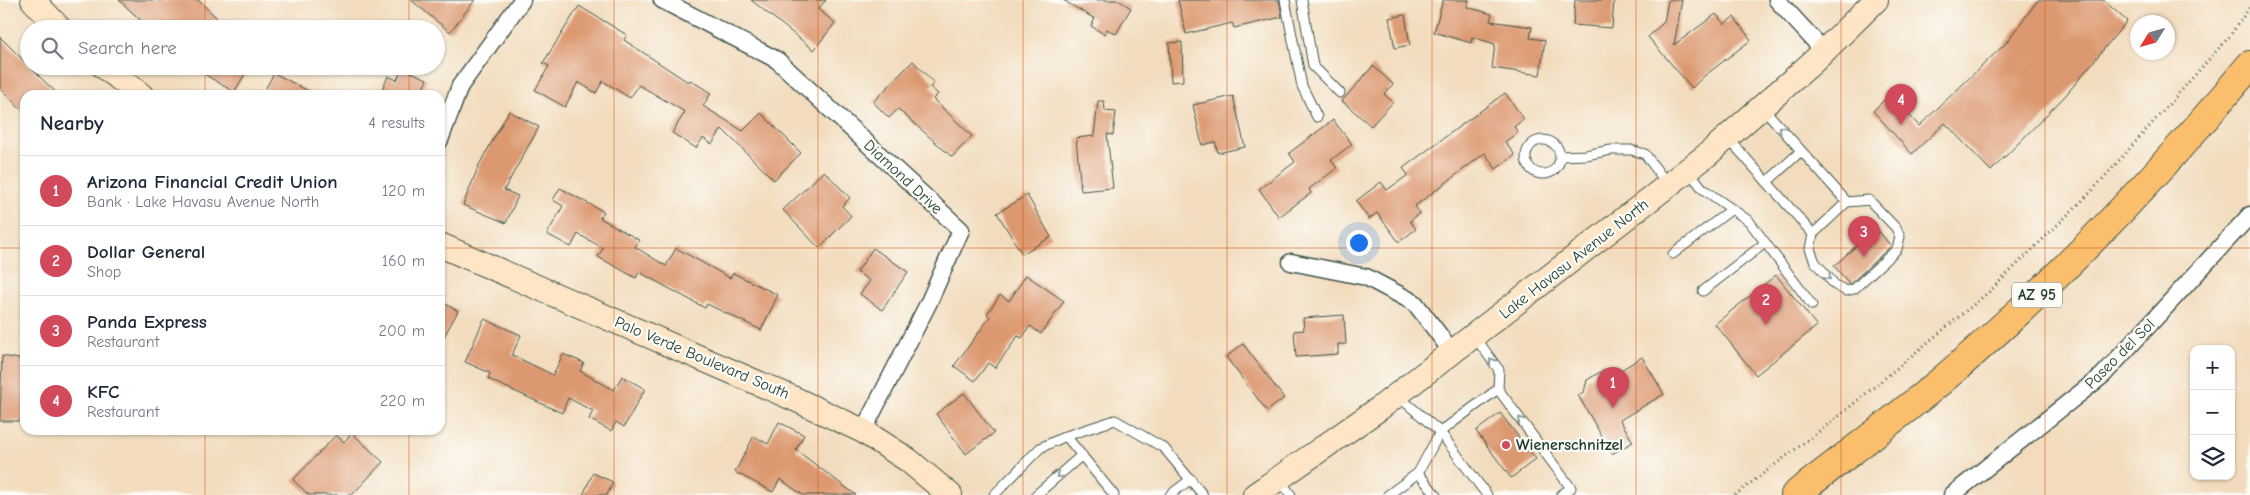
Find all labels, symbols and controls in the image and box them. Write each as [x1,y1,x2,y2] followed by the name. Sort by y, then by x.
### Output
[2130,15,2175,60] north arrow
[20,20,445,75] search box
[38,34,66,62] icon: search
[78,37,177,59] text: Search here
[1885,84,1917,125] pin: 4
[40,111,104,135] text: Nearby
[368,114,425,132] text: 4 results
[1779,126,1788,135] one-way arrow
[860,136,946,218] street label: Diamond Drive
[87,171,338,193] text: Arizona Financial Credit Union
[53,182,59,200] text: 1
[382,182,425,200] text: 120 m
[87,193,319,211] text: Bank · Lake Havasu Avenue North
[1496,195,1652,323] street label: Lake Havasu Avenue North
[1848,216,1880,257] pin: 3
[1346,230,1372,256] your location
[87,241,205,263] text: Dollar General
[52,252,60,270] text: 2
[382,252,425,270] text: 160 m
[87,263,121,281] text: Shop
[1822,271,1831,280] one-way arrow
[2012,282,2062,308] road number: AZ 95
[1750,284,1782,325] pin: 2
[87,311,207,333] text: Panda Express
[612,313,792,403] street label: Palo Verde Boulevard South
[2081,315,2159,393] street label: Paseo del Sol
[52,322,60,340] text: 3
[379,322,425,340] text: 200 m
[87,333,159,351] text: Restaurant
[2190,345,2235,480] map controls
[2190,345,2235,390] button: +
[1490,358,1498,367] one-way arrow
[1597,367,1629,408] pin: 1
[87,381,119,403] text: KFC
[2190,390,2235,435] button: −
[52,392,60,410] text: 4
[380,392,425,410] text: 220 m
[87,403,159,421] text: Restaurant
[1518,416,1527,426] one-way arrow
[2190,435,2235,480] button: layers
[1516,436,1623,454] place label: Wienerschnitzel
[1500,439,1512,451] marker: Wienerschnitzel
[1055,469,1064,478] one-way arrow

